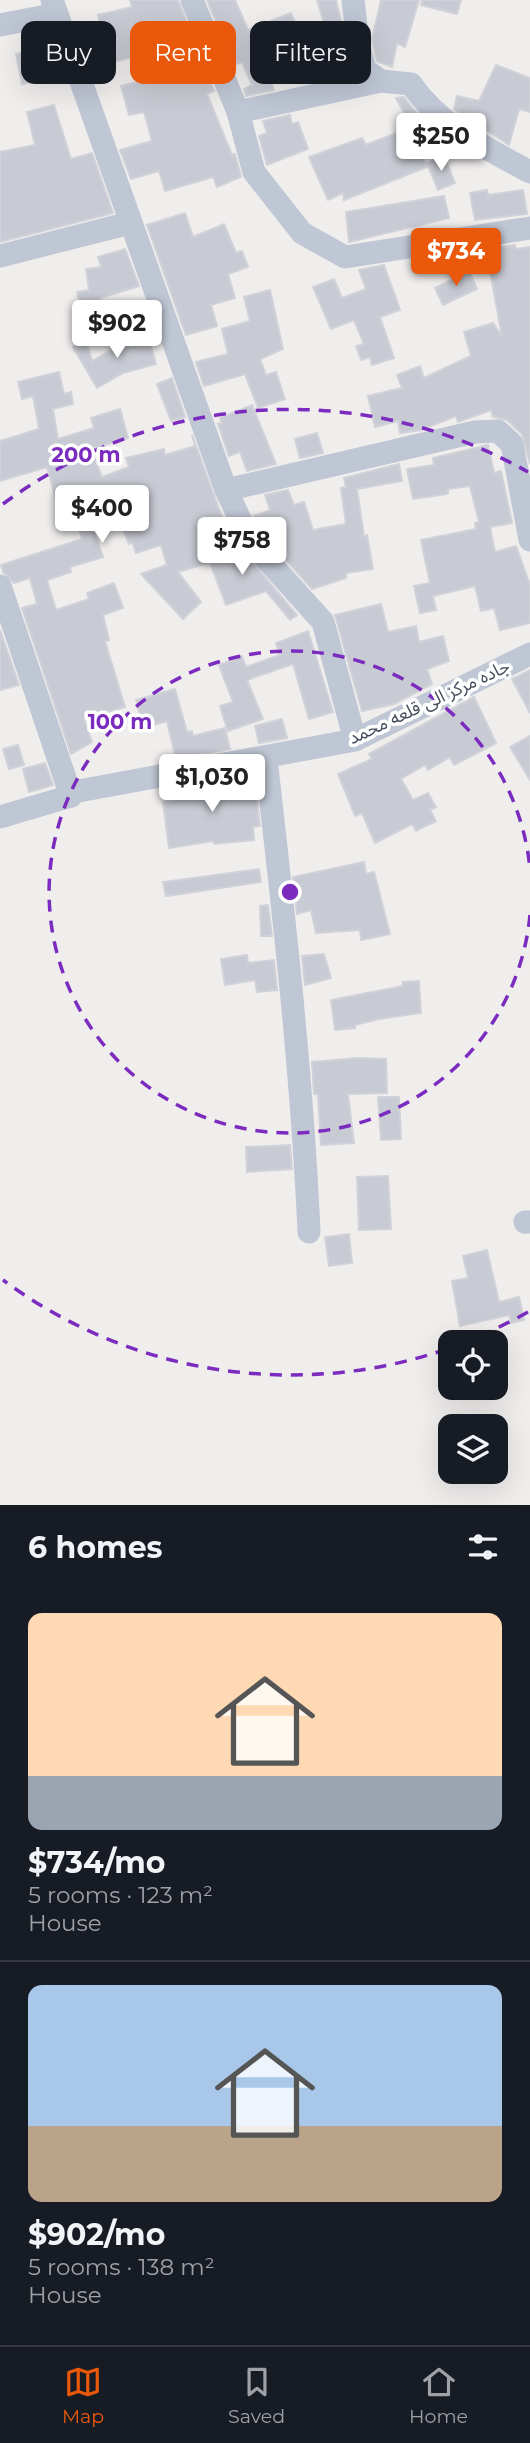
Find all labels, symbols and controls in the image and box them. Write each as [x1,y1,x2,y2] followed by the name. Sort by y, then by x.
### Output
[21,21,116,84] chip: Buy
[130,21,236,84] chip: Rent
[250,21,371,84] chip: Filters
[400,114,482,173] pin: $250
[412,122,470,150] text: $250
[415,229,497,288] pin: $734
[427,237,485,265] text: $734
[76,300,158,360] pin: $902
[88,309,146,337] text: $902
[52,442,120,467] text: 200 m
[61,486,143,545] pin: $400
[71,494,133,522] text: $400
[201,518,283,577] pin: $758
[213,526,271,554] text: $758
[345,655,513,749] street label: جاده مرکز الی قلعه محمد
[88,709,152,734] text: 100 m
[155,754,269,814] pin: $1,030
[175,763,249,791] text: $1,030
[278,880,302,904] centre of rings
[438,1330,508,1484] map controls
[438,1330,508,1400] button: locate
[438,1414,508,1484] button: layers
[464,1528,502,1566] icon: filters
[28,1529,163,1566] text: 6 homes
[202,1658,328,1784] icon: home
[28,1844,165,1881] text: $734/mo
[28,1881,213,1909] text: 5 rooms · 123 m²
[28,1909,102,1937] text: House
[202,2030,328,2156] icon: home
[28,2216,165,2253] text: $902/mo
[28,2253,215,2281] text: 5 rooms · 138 m²
[28,2281,102,2309] text: House
[62,2363,104,2428] tab: Map
[228,2363,285,2428] tab: Saved
[409,2363,468,2428] tab: Home

